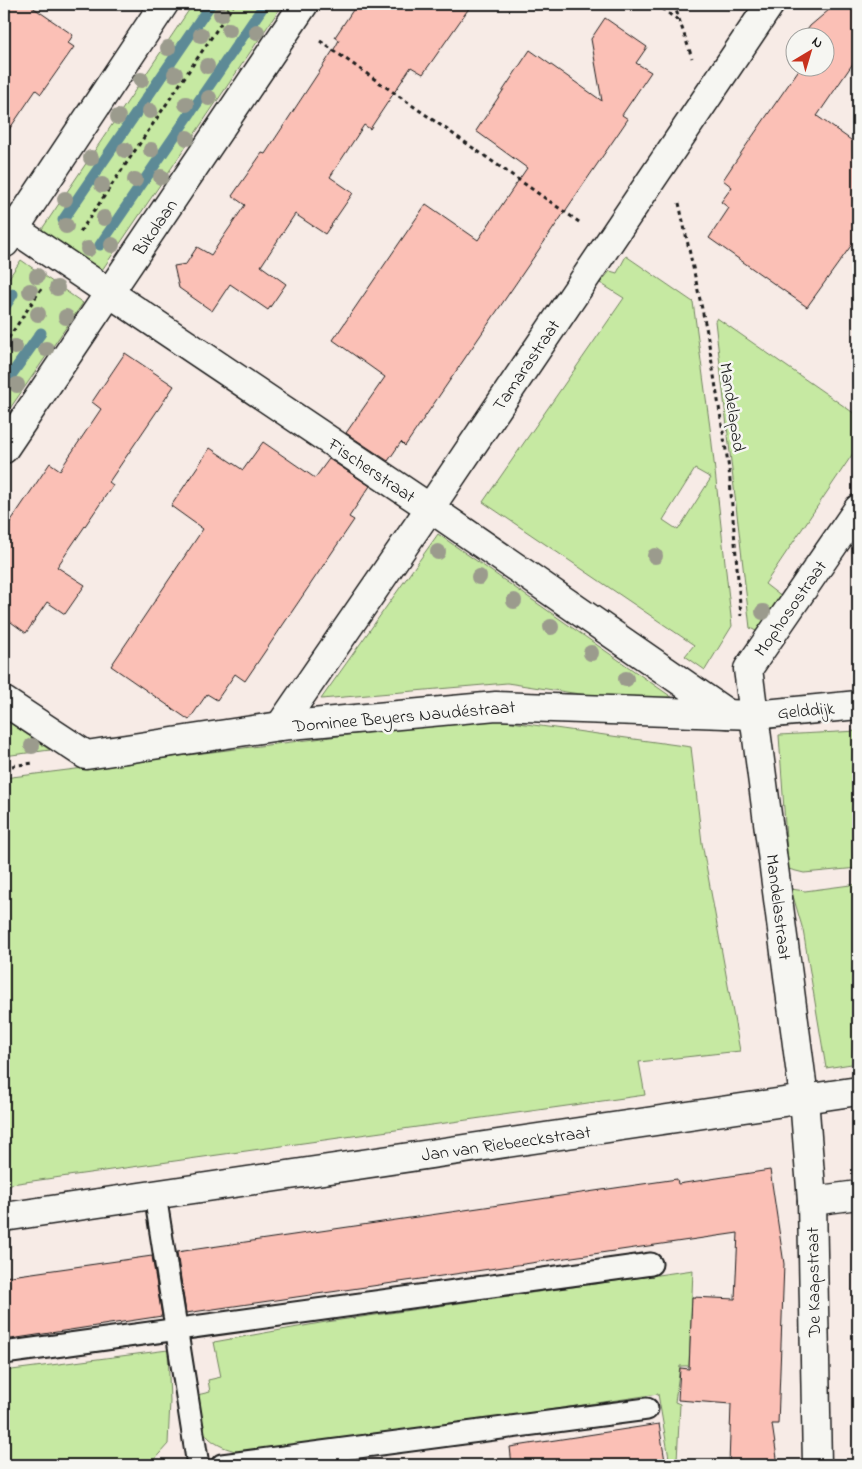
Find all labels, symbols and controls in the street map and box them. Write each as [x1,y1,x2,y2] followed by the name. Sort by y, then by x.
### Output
[784,28,834,78] north arrow
[807,32,827,54] text: N
[128,194,185,263] street label: Bikolaan
[487,315,568,417] street label: Tamarastraat
[711,361,751,454] street label: Mandelapad
[321,432,420,511] street label: Fischerstraat
[749,556,834,663] street label: Mophosostraat
[291,695,517,741] street label: Dominee Beyers Naudéstraat
[776,697,836,727] street label: Gelddijk
[758,853,796,962] street label: Mandelastraat
[420,1120,593,1170] street label: Jan van Riebeeckstraat
[801,1227,829,1338] street label: De Kaapstraat

